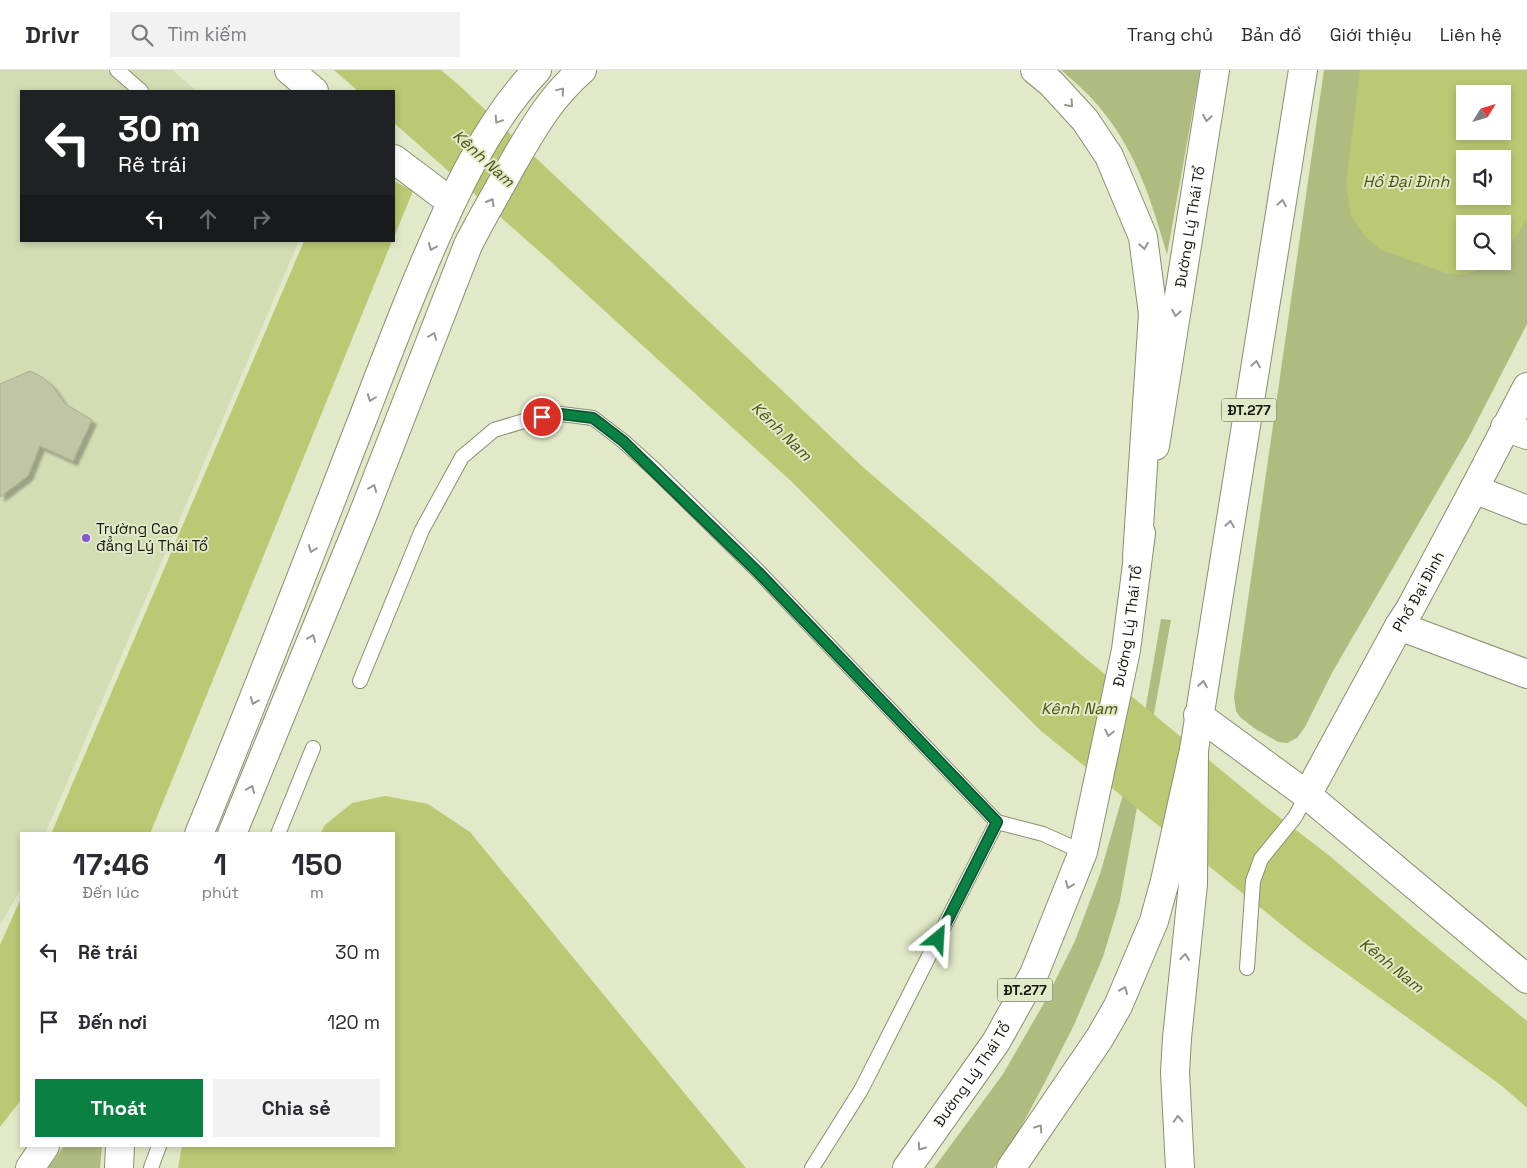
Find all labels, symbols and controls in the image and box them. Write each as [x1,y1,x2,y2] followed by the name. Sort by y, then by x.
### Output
[110,12,460,57] search box
[25,19,80,50] text: Drivr
[128,21,156,49] icon: search
[168,22,247,47] text: Tìm kiếm
[1127,23,1213,46] text: Trang chủ
[1241,23,1302,46] text: Bản đồ
[1330,23,1412,46] text: Giới thiệu
[1440,23,1502,46] text: Liên hệ
[1456,85,1511,140] north arrow
[1456,85,1511,270] map controls
[555,87,564,96] one-way arrow
[1064,98,1073,107] one-way arrow
[118,107,201,151] text: 30 m
[35,110,100,175] icon: left
[495,114,504,123] one-way arrow
[1203,114,1213,122] one-way arrow
[448,125,520,193] water label: Kênh Nam
[118,150,187,178] text: Rẽ trái
[1456,150,1511,205] button: sound
[1170,165,1209,289] street label: Đường Lý Thái Tổ
[1363,171,1450,192] water label: Hồ Đại Đình
[485,198,495,207] one-way arrow
[1276,199,1286,208] one-way arrow
[141,205,169,233] icon: left
[194,205,222,233] icon: ahead
[247,205,275,233] icon: right
[1456,215,1511,270] button: search
[427,242,438,251] one-way arrow
[1139,242,1149,251] one-way arrow
[1171,310,1182,318] one-way arrow
[426,332,437,341] one-way arrow
[1250,359,1261,367] one-way arrow
[367,393,377,401] one-way arrow
[521,396,563,438] pin
[747,397,817,466] water label: Kênh Nam
[1222,398,1276,422] road number: ĐT.277
[528,403,556,431] icon: arrive
[368,484,378,492] one-way arrow
[96,519,208,555] place label: Trường Cao đẳng Lý Thái Tổ
[1224,520,1235,528] one-way arrow
[80,532,92,544] marker: Trường Cao đẳng Lý Thái Tổ
[308,544,318,553] one-way arrow
[1388,548,1448,635] street label: Phố Đại Đình
[1108,564,1146,689] street label: Đường Lý Thái Tổ
[306,634,317,643] one-way arrow
[1198,680,1208,689] one-way arrow
[250,696,260,705] one-way arrow
[1041,698,1118,719] water label: Kênh Nam
[1104,728,1115,737] one-way arrow
[245,785,255,794] one-way arrow
[73,845,149,884] text: 17:46
[214,845,227,884] text: 1
[291,845,342,884] text: 150
[1065,881,1075,889] one-way arrow
[82,882,140,903] text: Đến lúc
[202,882,239,903] text: phút
[310,882,324,903] text: m
[911,912,963,964] position arrow
[1355,933,1429,998] water label: Kênh Nam
[35,938,63,966] icon: left
[78,940,138,965] text: Rẽ trái
[335,940,380,965] text: 30 m
[1179,953,1190,961] one-way arrow
[998,978,1052,1002] road number: ĐT.277
[1118,986,1129,995] one-way arrow
[35,1008,63,1036] icon: arrive
[78,1010,147,1035] text: Đến nơi
[327,1010,380,1035] text: 120 m
[929,1019,1014,1130] street label: Đường Lý Thái Tổ
[35,1079,203,1137] button: Thoát
[213,1079,380,1137] button: Chia sẻ
[1172,1115,1183,1123] one-way arrow
[1033,1124,1042,1134] one-way arrow
[918,1141,927,1151] one-way arrow

